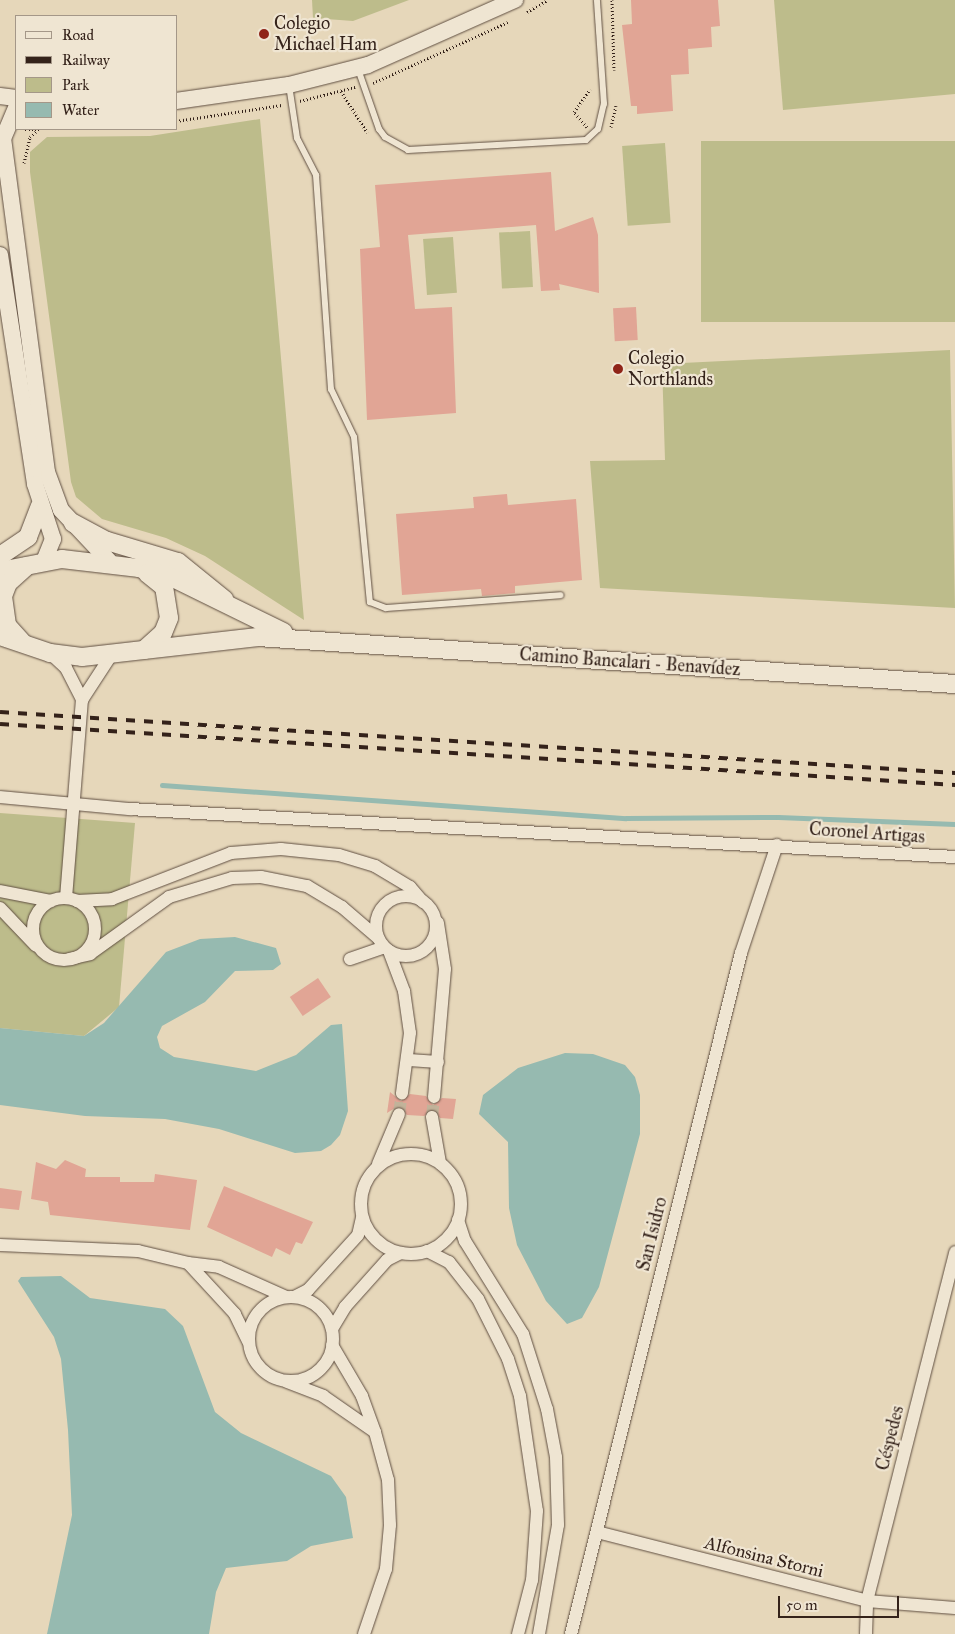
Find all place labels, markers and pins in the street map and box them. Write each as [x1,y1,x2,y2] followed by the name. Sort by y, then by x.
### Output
[274,13,377,56] place label: Colegio Michael Ham
[258,28,270,40] marker: Colegio Michael Ham
[628,348,713,390] place label: Colegio Northlands
[612,363,624,375] marker: Colegio Northlands

